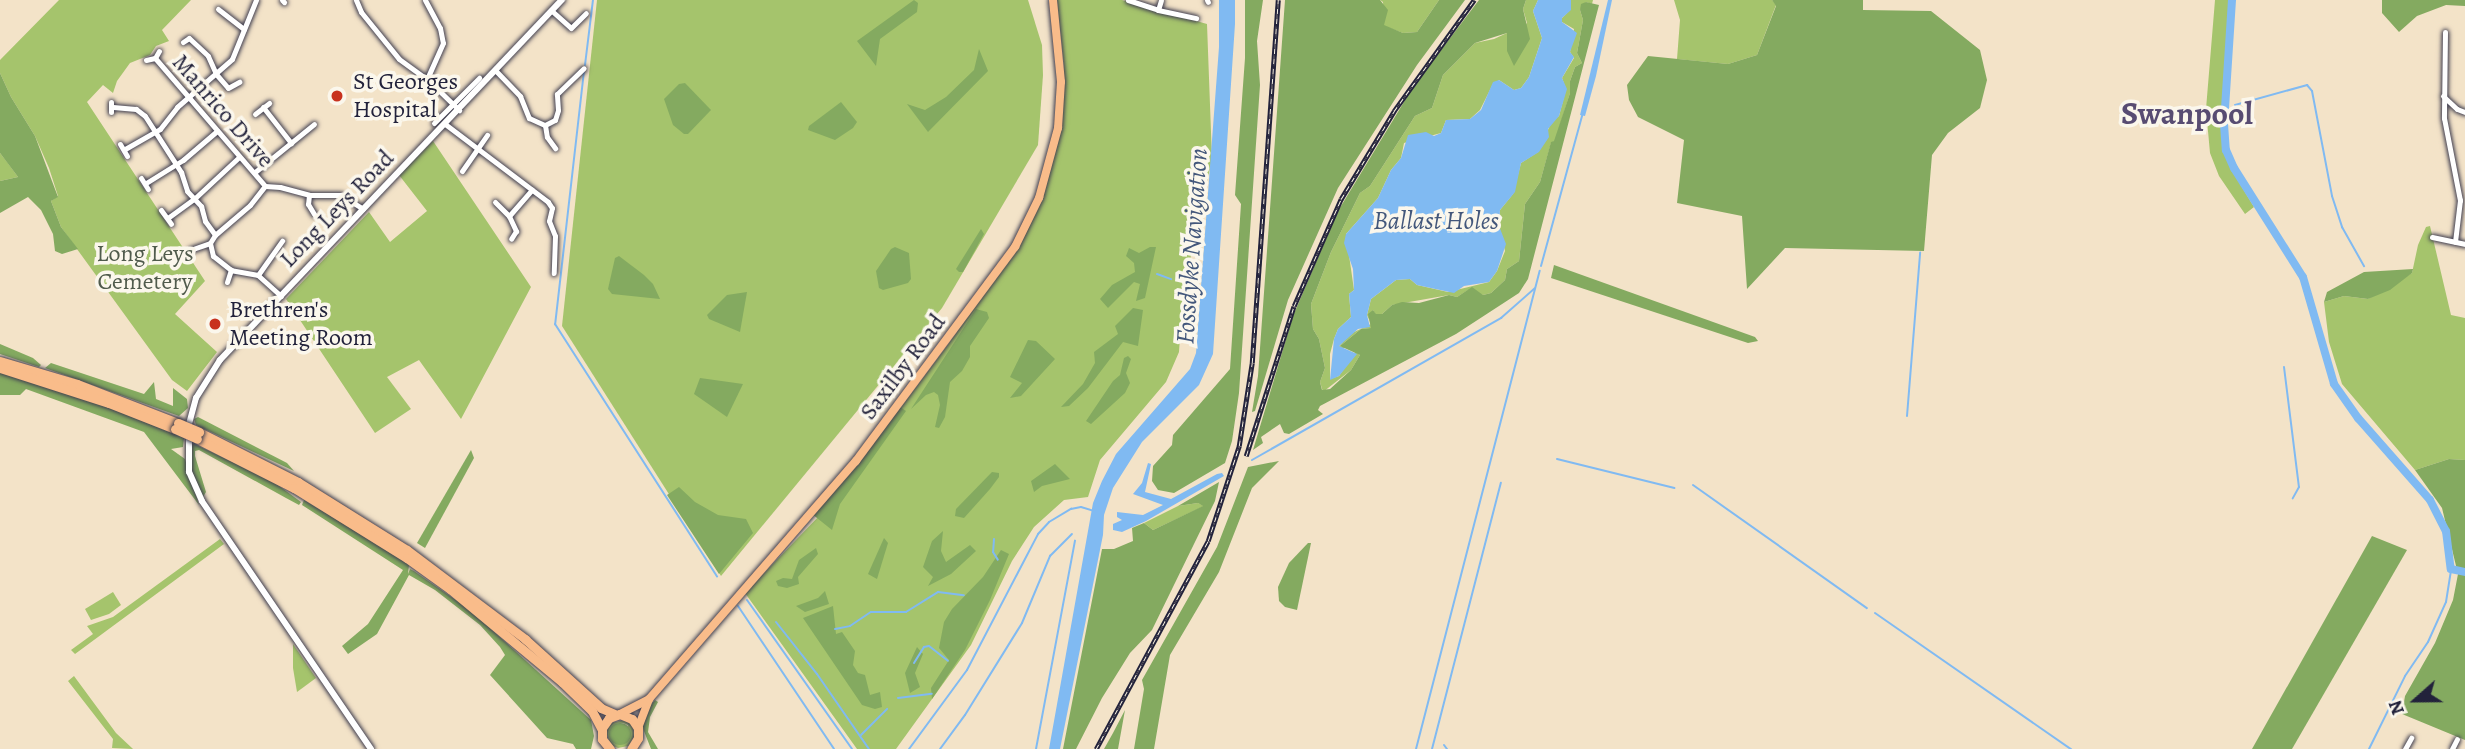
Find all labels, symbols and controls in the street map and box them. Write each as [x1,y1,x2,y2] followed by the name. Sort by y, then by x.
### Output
[166,48,280,174] street label: Manrico Drive
[353,68,458,124] place label: St Georges Hospital
[327,86,347,106] marker: St Georges Hospital
[2121,94,2253,132] district label: Swanpool
[274,144,400,274] street label: Long Leys Road
[1170,147,1214,345] water label: Fossdyke Navigation
[1373,205,1499,237] water label: Ballast Holes
[96,240,194,296] park label: Long Leys Cemetery
[229,296,373,352] place label: Brethren's Meeting Room
[854,309,952,425] street label: Saxilby Road
[207,316,223,332] marker: Brethren's Meeting Room
[2381,665,2451,735] north arrow
[2382,696,2411,719] text: N

